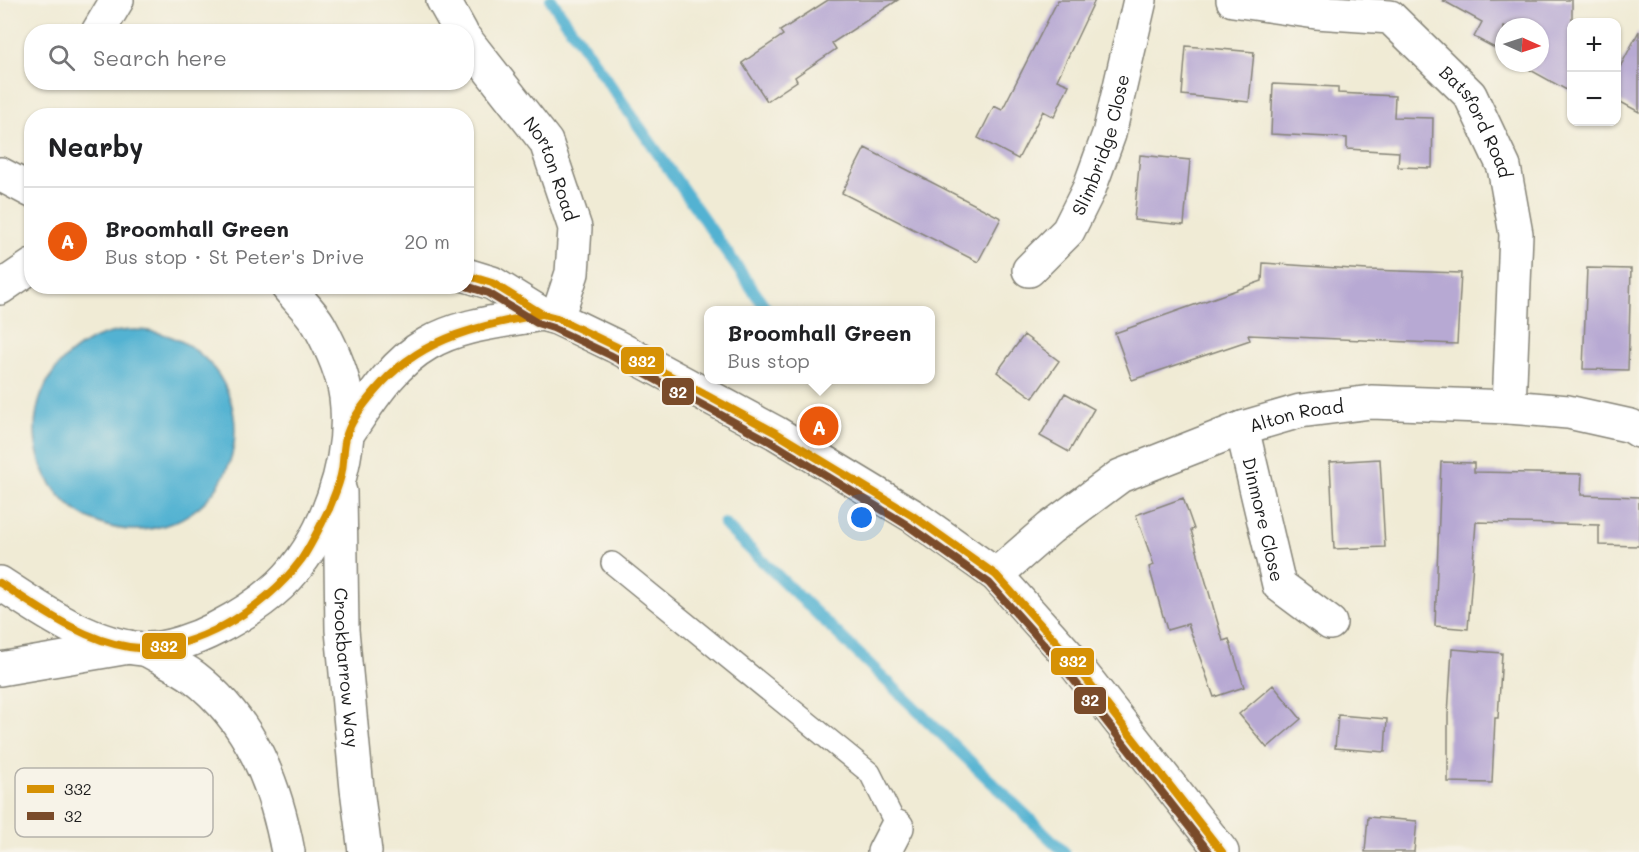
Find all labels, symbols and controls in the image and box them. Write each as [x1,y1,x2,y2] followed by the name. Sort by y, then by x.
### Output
[1495,18,1549,72] north arrow
[1567,18,1621,126] map controls
[1567,18,1621,72] button: +
[24,24,474,90] search box
[45,41,78,74] icon: search
[93,43,227,72] text: Search here
[1435,60,1518,180] street label: Batsford Road
[1066,72,1134,219] street label: Slimbridge Close
[1567,72,1621,126] button: −
[518,111,584,224] street label: Norton Road
[48,130,143,164] text: Nearby
[105,214,289,243] text: Broomhall Green
[61,228,74,254] text: A
[404,228,450,254] text: 20 m
[105,243,364,269] text: Bus stop · St Peter's Drive
[704,306,935,384] popup
[728,318,911,347] text: Broomhall Green
[620,346,665,375] line badge: 332
[728,347,810,373] text: Bus stop
[628,350,656,371] text: 332
[661,377,695,406] line badge: 32
[669,381,687,402] text: 32
[1246,394,1345,437] street label: Alton Road
[800,404,838,448] pin: A
[1237,455,1290,584] street label: Dinmore Close
[847,503,876,532] your location
[329,588,365,749] street label: Crookbarrow Way
[141,632,187,660] line badge: 332
[150,635,178,656] text: 332
[1050,647,1095,676] line badge: 332
[1059,650,1087,671] text: 332
[1073,686,1107,715] line badge: 32
[1081,689,1099,710] text: 32
[15,768,213,837] legend
[64,778,92,799] text: 332
[64,805,82,826] text: 32

